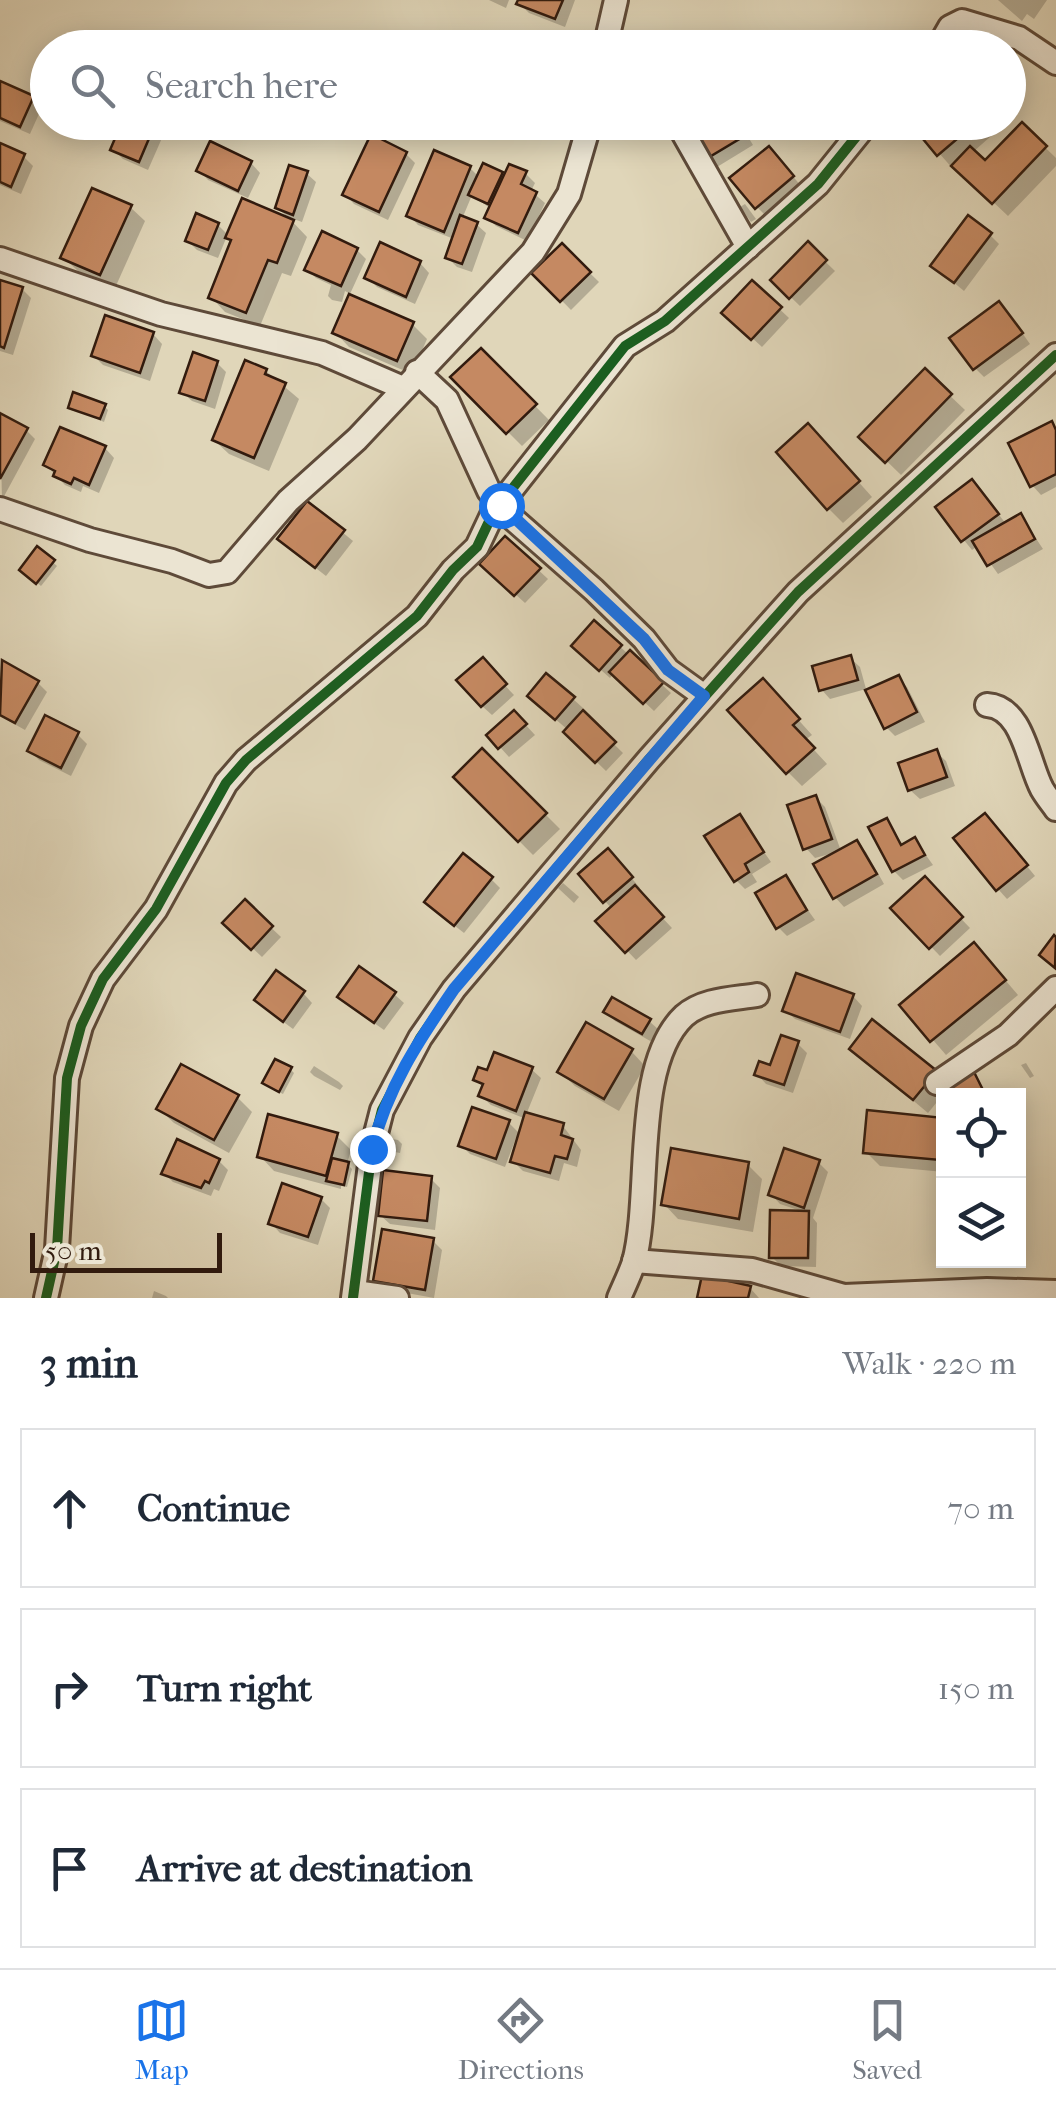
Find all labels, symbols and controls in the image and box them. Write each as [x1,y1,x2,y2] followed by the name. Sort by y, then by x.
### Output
[30,30,1026,140] search box
[65,58,120,113] icon: search
[145,63,338,108] text: Search here
[479,483,525,529] route start
[936,1088,1026,1268] map controls
[936,1088,1026,1178] button: locate
[350,1127,396,1173] route end
[936,1178,1026,1268] button: layers
[30,1228,222,1272] scale bar
[45,1234,102,1267] text: 50 m
[40,1339,138,1388] text: 3 min
[842,1345,1016,1382] text: Walk · 220 m
[42,1481,97,1536] icon: ahead
[137,1486,290,1531] text: Continue
[948,1490,1014,1527] text: 70 m
[42,1661,97,1716] icon: right
[137,1666,312,1711] text: Turn right
[938,1670,1014,1707] text: 150 m
[42,1841,97,1896] icon: arrive
[137,1846,473,1891] text: Arrive at destination
[134,1993,189,2086] tab: Map
[458,1993,584,2086] tab: Directions
[852,1993,922,2086] tab: Saved

